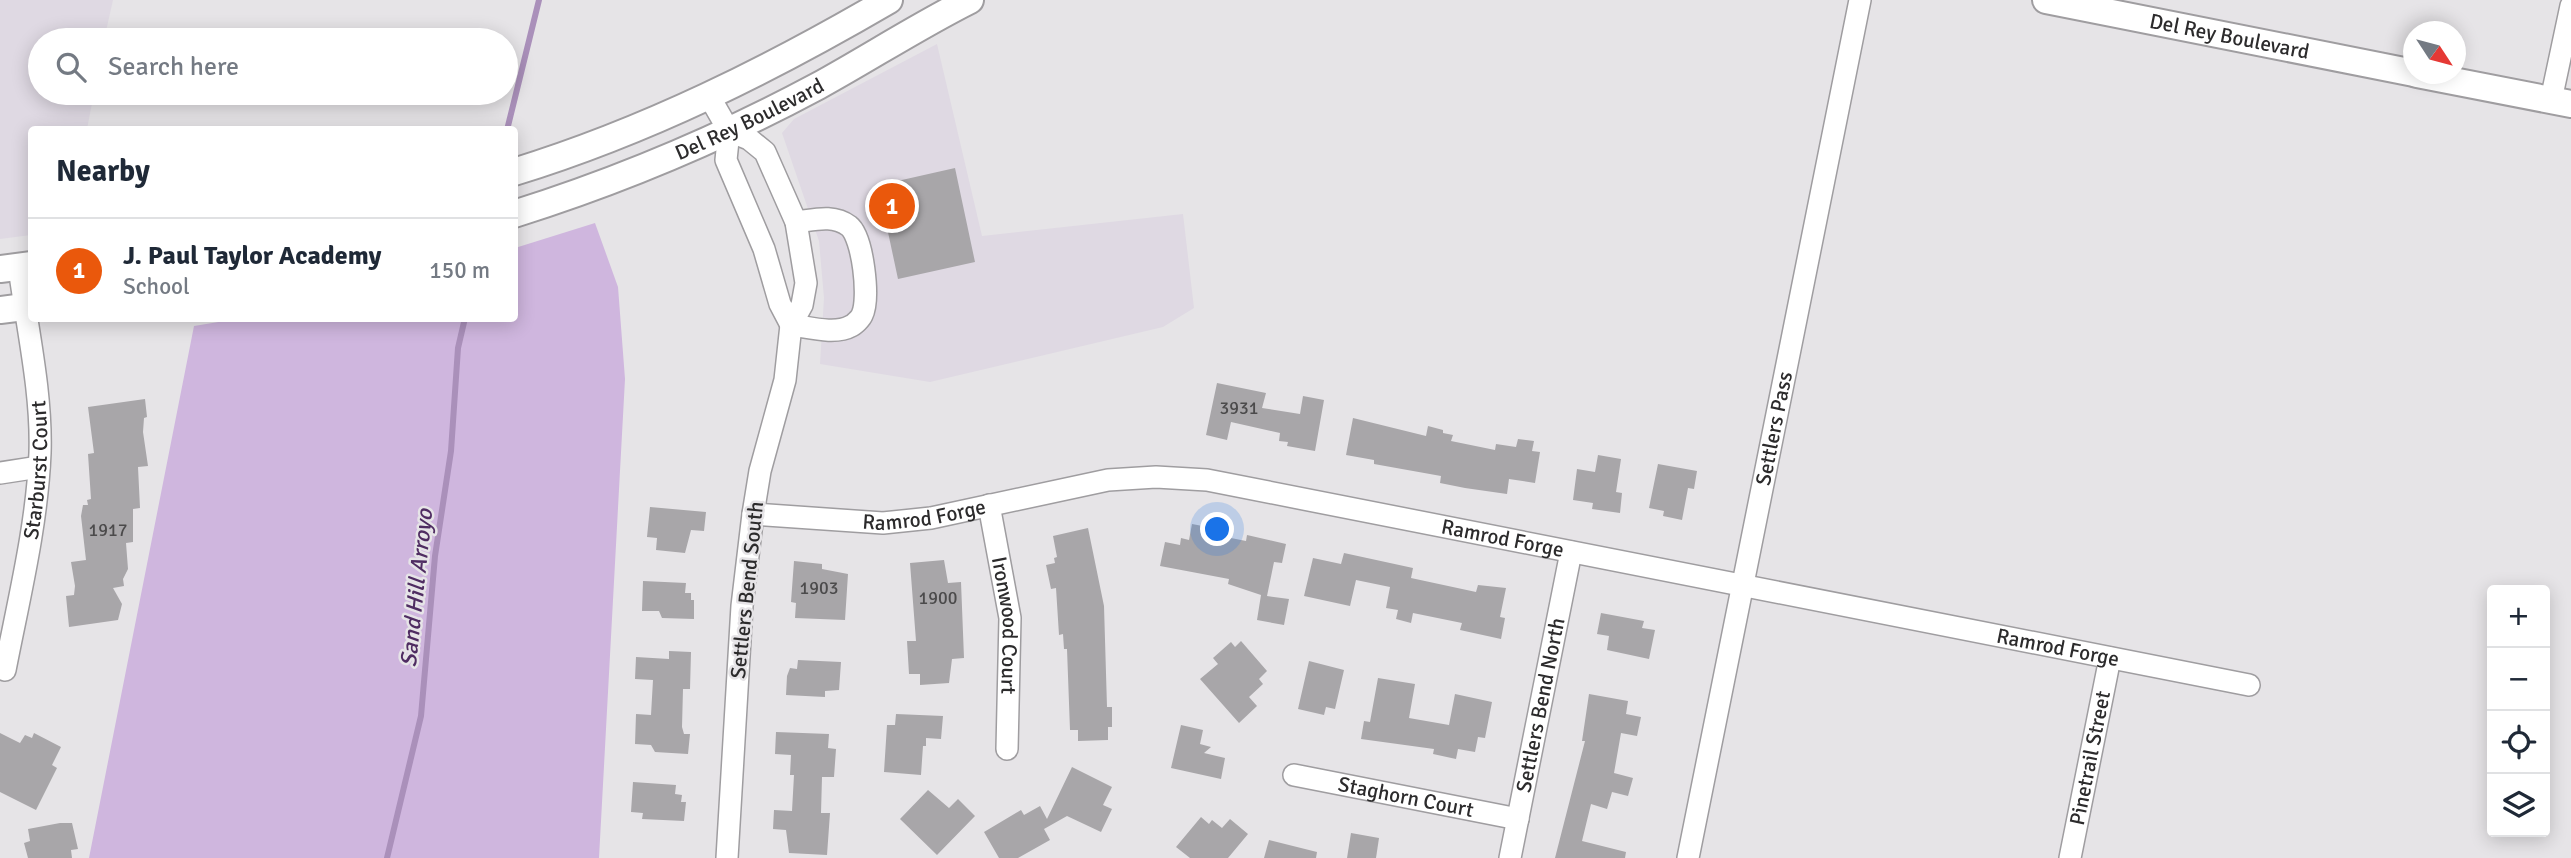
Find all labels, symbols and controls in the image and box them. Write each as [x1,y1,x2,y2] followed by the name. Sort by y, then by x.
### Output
[2147,8,2312,65] street label: Del Rey Boulevard
[2403,21,2466,84] north arrow
[28,28,518,105] search box
[52,48,90,86] icon: search
[108,51,239,83] text: Search here
[671,72,828,166] street label: Del Rey Boulevard
[56,153,150,190] text: Nearby
[869,180,915,232] pin: 1
[123,240,381,272] text: J. Paul Taylor Academy
[73,256,85,285] text: 1
[429,256,490,285] text: 150 m
[123,272,190,301] text: School
[1750,369,1798,488] street label: Settlers Pass
[1220,397,1258,419] house number: 3931
[18,399,53,541] street label: Starburst Court
[862,494,988,536] street label: Ramrod Forge
[725,500,769,680] street label: Settlers Bend South
[394,506,439,669] water label: Sand Hill Arroyo
[1200,512,1234,546] your location
[1439,513,1566,563] street label: Ramrod Forge
[89,519,127,541] house number: 1917
[986,554,1023,695] street label: Ironwood Court
[800,577,838,599] house number: 1903
[2487,585,2550,837] map controls
[2487,585,2550,648] button: +
[919,587,957,609] house number: 1900
[1510,615,1571,795] street label: Settlers Bend North
[1994,623,2121,672] street label: Ramrod Forge
[2487,648,2550,711] button: −
[2064,689,2116,827] street label: Pinetrail Street
[2487,711,2550,774] button: locate
[1336,771,1476,823] street label: Staghorn Court
[2487,774,2550,837] button: layers

